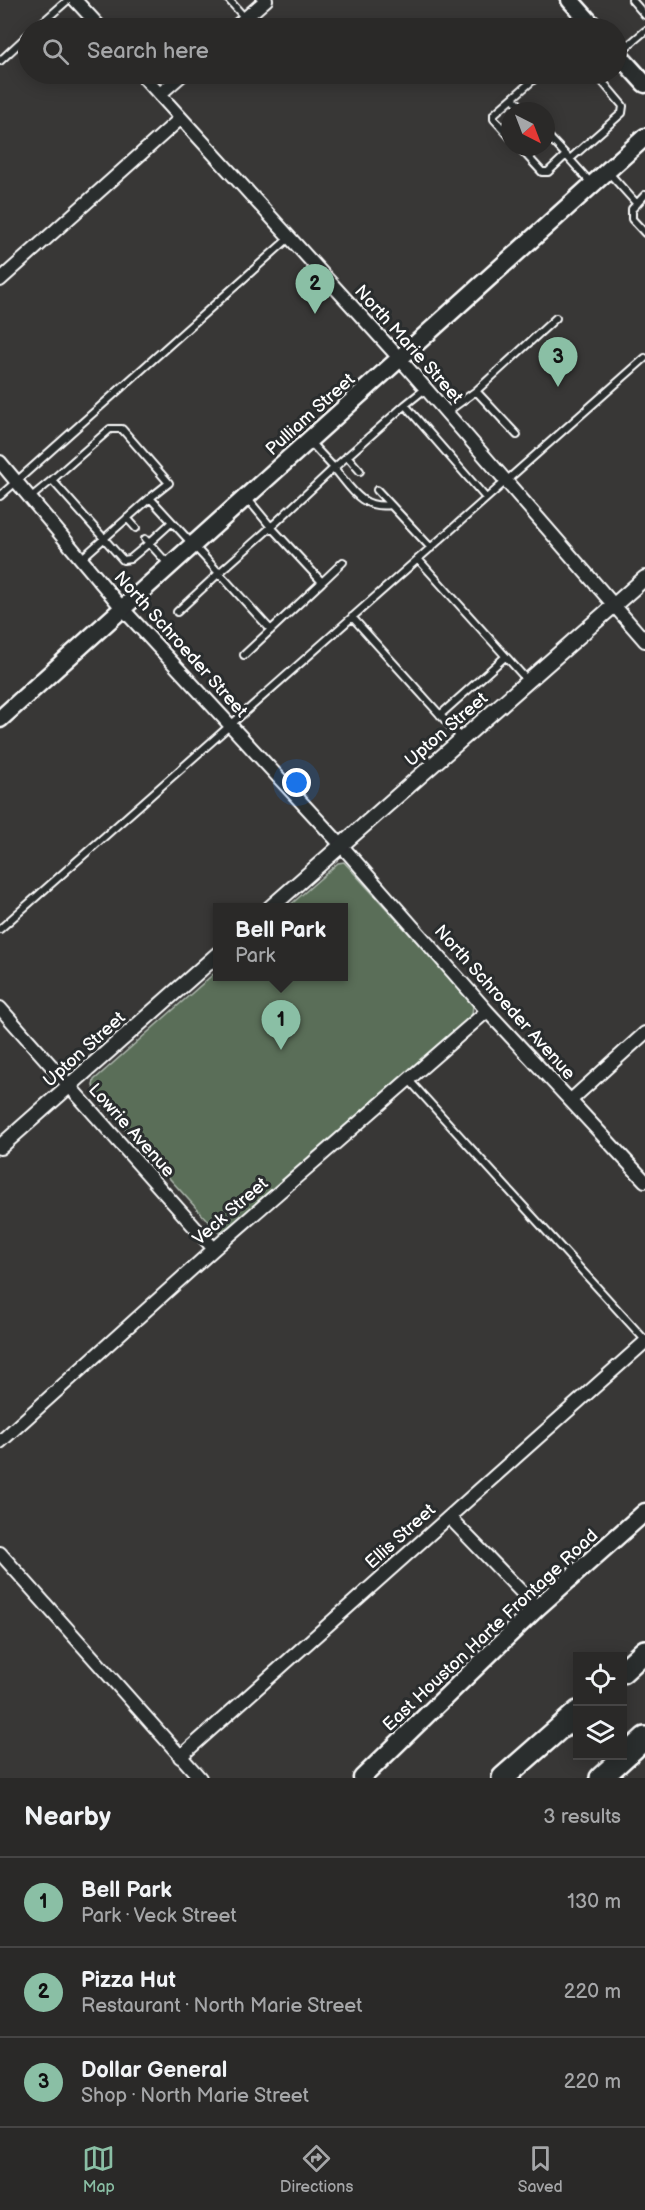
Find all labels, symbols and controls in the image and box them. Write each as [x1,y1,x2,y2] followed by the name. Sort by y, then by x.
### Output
[18,18,627,84] search box
[39,35,72,68] icon: search
[87,38,209,65] text: Search here
[501,102,555,156] north arrow
[296,264,334,314] pin: 2
[350,281,468,408] street label: North Marie Street
[538,338,578,387] pin: 3
[261,369,360,460] street label: Pulliam Street
[109,567,252,722] street label: North Schroeder Street
[401,687,492,771] street label: Upton Street
[282,768,311,797] your location
[213,903,348,981] popup
[235,917,326,944] text: Bell Park
[430,921,580,1084] street label: North Schroeder Avenue
[235,944,275,968] text: Park
[262,1000,300,1050] pin: 1
[39,1007,130,1092] street label: Upton Street
[84,1079,179,1182] street label: Lowrie Avenue
[188,1173,273,1250] street label: Veck Street
[361,1499,440,1573] street label: Ellis Street
[379,1525,602,1736] street label: East Houston Harte Frontage Road
[573,1652,627,1760] map controls
[573,1652,627,1706] button: locate
[573,1706,627,1760] button: layers
[24,1802,111,1833] text: Nearby
[543,1805,621,1829] text: 3 results
[81,1877,172,1904] text: Bell Park
[39,1890,48,1914] text: 1
[567,1890,621,1914] text: 130 m
[81,1904,237,1928] text: Park · Veck Street
[81,1967,176,1994] text: Pizza Hut
[38,1980,49,2004] text: 2
[564,1980,621,2004] text: 220 m
[81,1994,362,2018] text: Restaurant · North Marie Street
[81,2057,227,2084] text: Dollar General
[38,2070,49,2094] text: 3
[564,2070,621,2094] text: 220 m
[81,2084,309,2108] text: Shop · North Marie Street
[82,2142,115,2197] tab: Map
[280,2142,353,2197] tab: Directions
[518,2142,563,2197] tab: Saved

